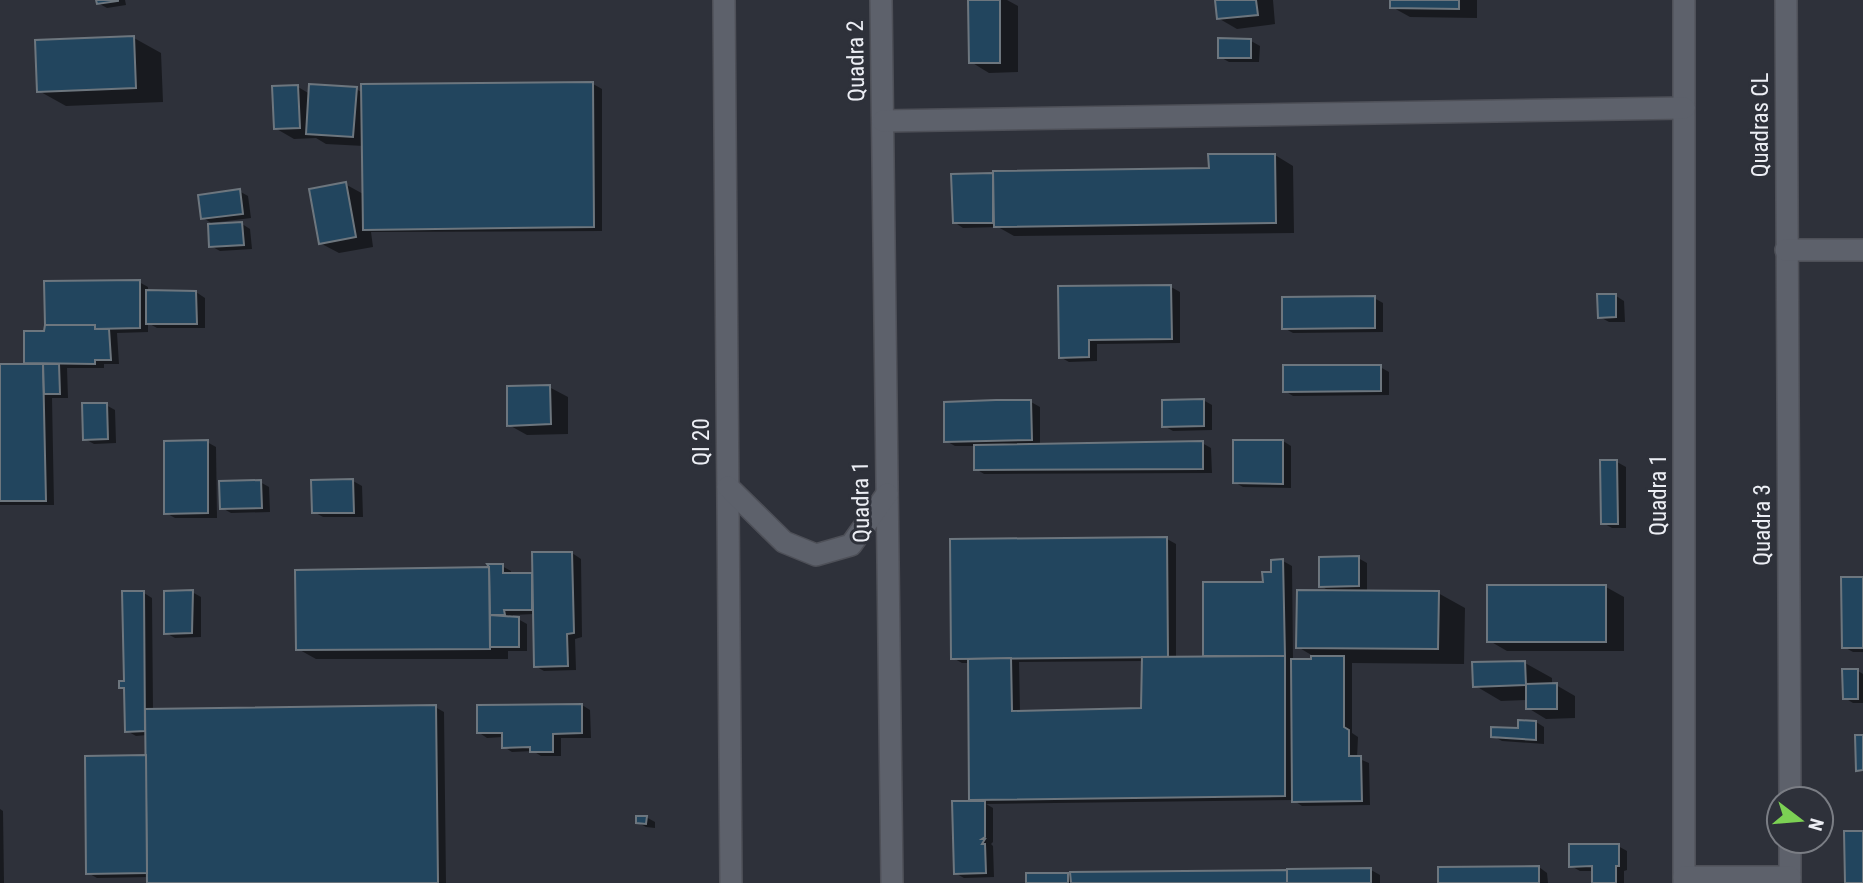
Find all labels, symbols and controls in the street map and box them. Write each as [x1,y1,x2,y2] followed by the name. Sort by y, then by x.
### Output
[842,20,870,102] street label: Quadra 2
[1747,73,1774,177] street label: Quadras CL
[688,418,715,466] street label: QI 20
[1645,454,1672,536] street label: Quadra 1
[847,461,875,543] street label: Quadra 1
[1749,484,1776,566] street label: Quadra 3
[1765,785,1835,855] north arrow
[1803,816,1829,833] text: N

